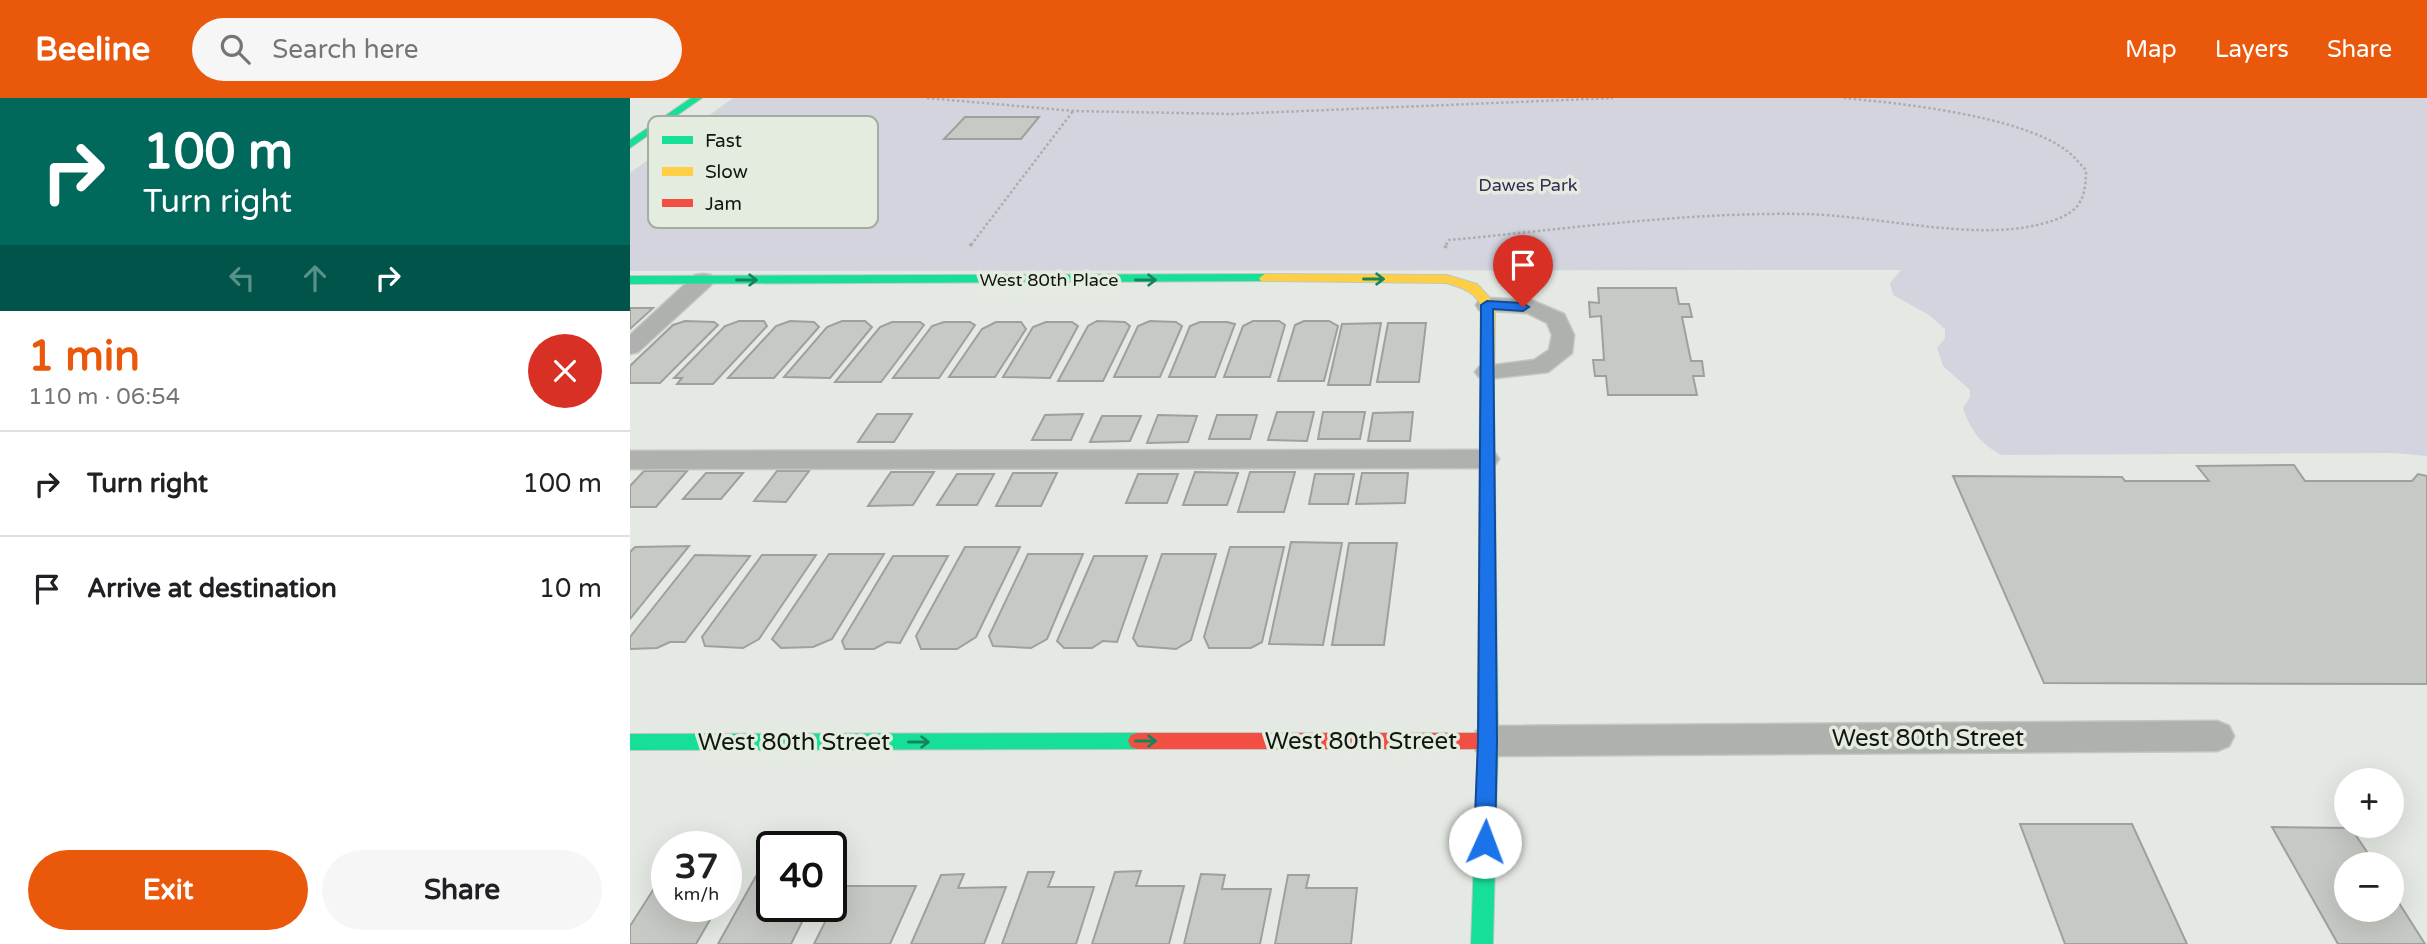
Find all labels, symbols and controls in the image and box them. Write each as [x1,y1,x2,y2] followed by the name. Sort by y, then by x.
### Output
[192,18,682,81] search box
[35,30,150,69] text: Beeline
[216,30,254,68] icon: search
[272,34,418,65] text: Search here
[2125,35,2177,64] text: Map
[2215,35,2289,64] text: Layers
[2327,35,2392,64] text: Share
[648,116,878,228] legend
[143,123,293,182] text: 100 m
[28,126,119,217] icon: right
[705,130,742,152] text: Fast
[705,161,748,183] text: Slow
[1478,174,1578,196] park label: Dawes Park
[143,183,292,221] text: Turn right
[705,193,742,215] text: Jam
[1493,235,1553,307] pin
[1504,246,1542,284] icon: arrive
[223,259,261,297] icon: left
[296,259,334,297] icon: ahead
[369,259,407,297] icon: right
[979,269,1119,291] street label: West 80th Place
[1362,272,1385,286] one-way arrow
[735,273,758,287] one-way arrow
[1134,273,1157,287] one-way arrow
[28,331,140,382] text: 1 min
[528,334,602,408] button: close
[28,383,180,411] text: 110 m · 06:54
[28,465,66,503] icon: right
[87,468,208,499] text: Turn right
[522,468,602,499] text: 100 m
[28,570,66,608] icon: arrive
[87,573,337,604] text: Arrive at destination
[539,573,602,604] text: 10 m
[1832,724,2024,753] street label: West 80th Street
[1265,727,1457,756] street label: West 80th Street
[698,728,890,757] street label: West 80th Street
[1134,734,1157,748] one-way arrow
[907,735,930,749] one-way arrow
[2334,768,2404,922] map controls
[2334,768,2404,838] button: +
[1448,805,1522,879] position arrow
[756,831,847,922] speed limit sign: 40
[675,846,718,888] text: 37
[28,850,308,930] button: Exit
[322,850,602,930] button: Share
[2334,852,2404,922] button: −
[674,883,719,905] text: km/h

